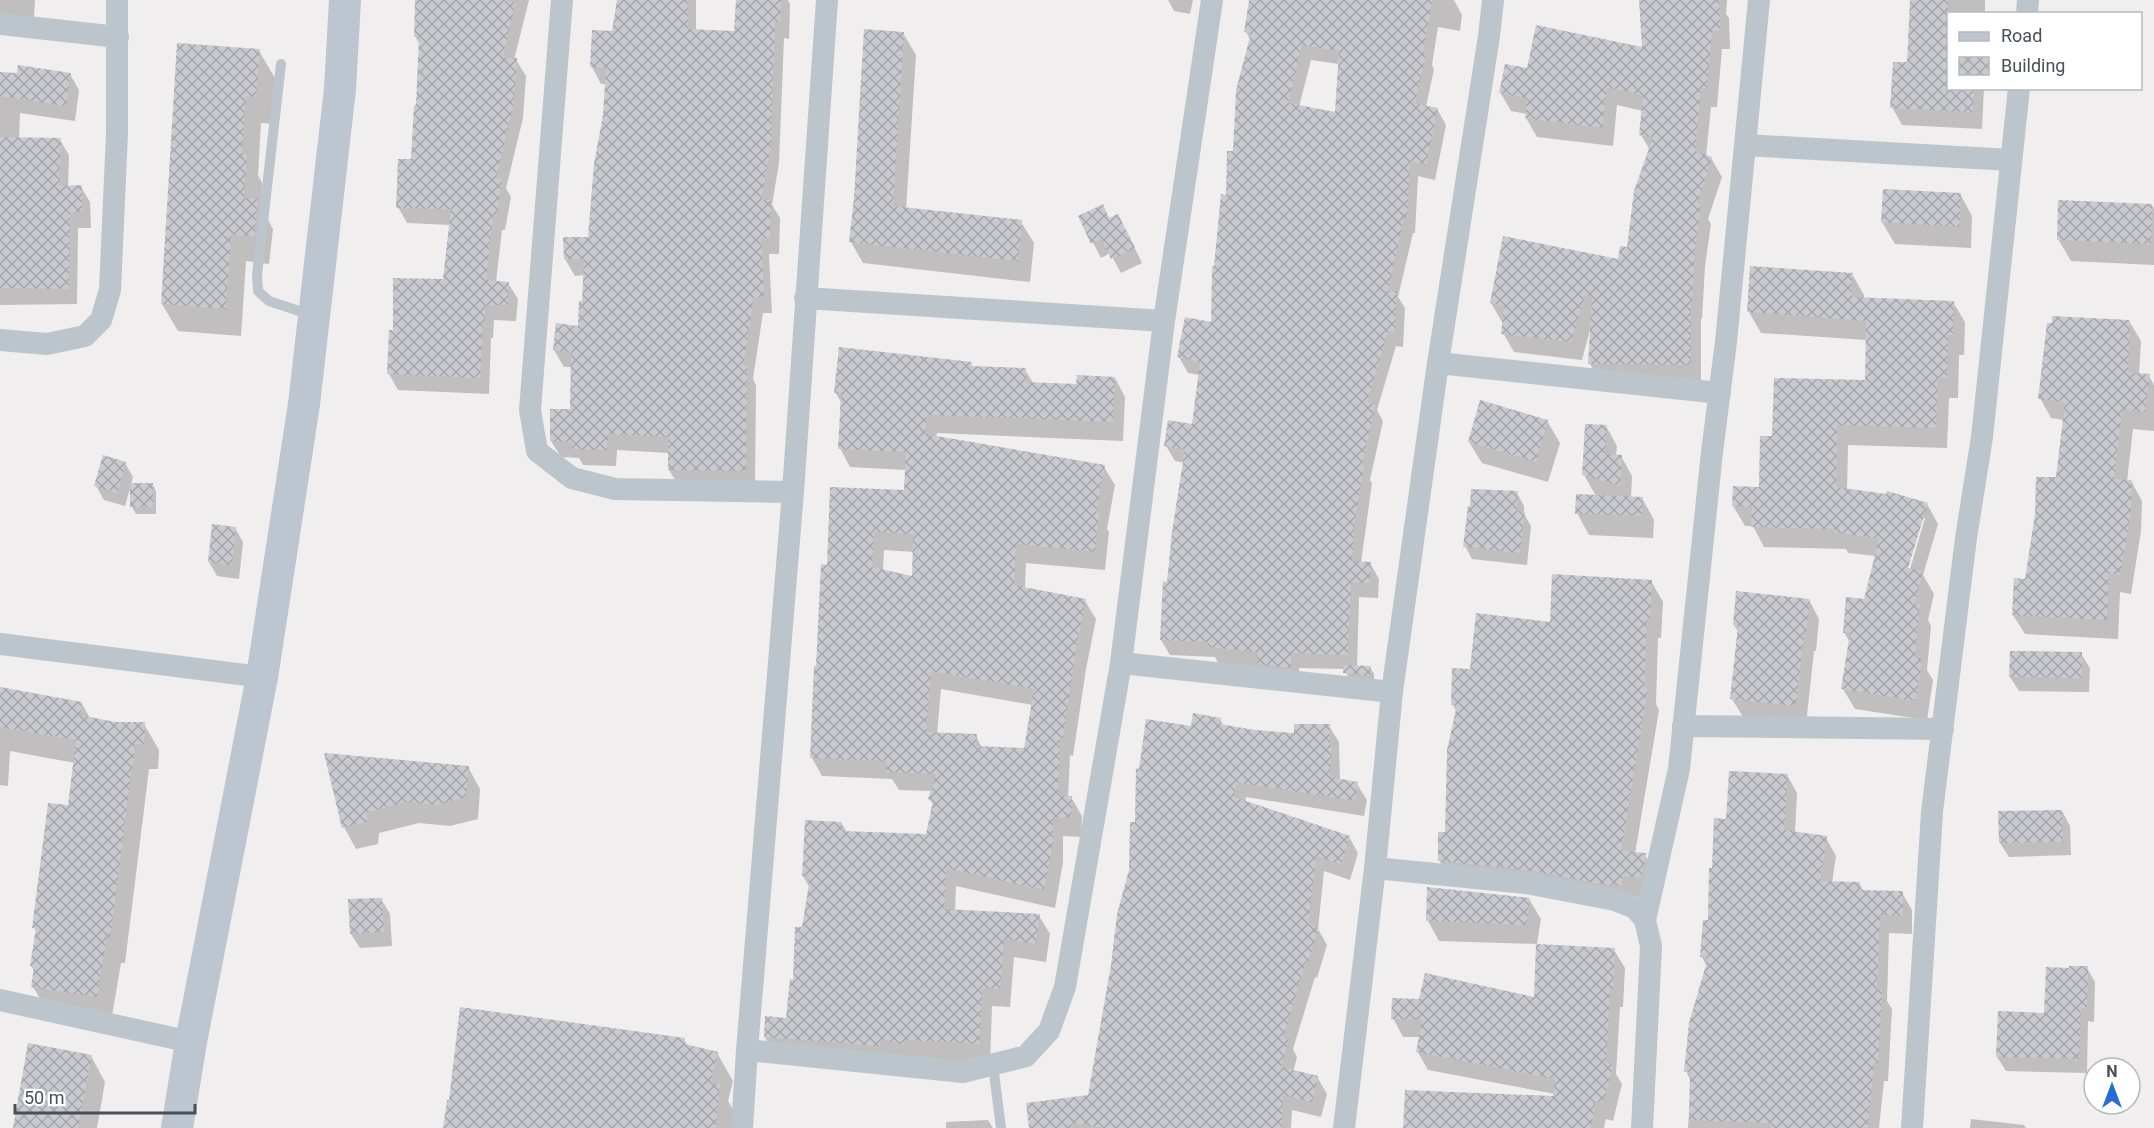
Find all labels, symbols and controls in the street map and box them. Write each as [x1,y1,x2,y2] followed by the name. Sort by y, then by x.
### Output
[1947,12,2142,90] legend
[2001,25,2042,46] text: Road
[2001,55,2065,76] text: Building
[2082,1056,2142,1116] north arrow
[2106,1062,2118,1081] text: N
[15,1077,195,1115] scale bar
[24,1087,64,1108] text: 50 m

